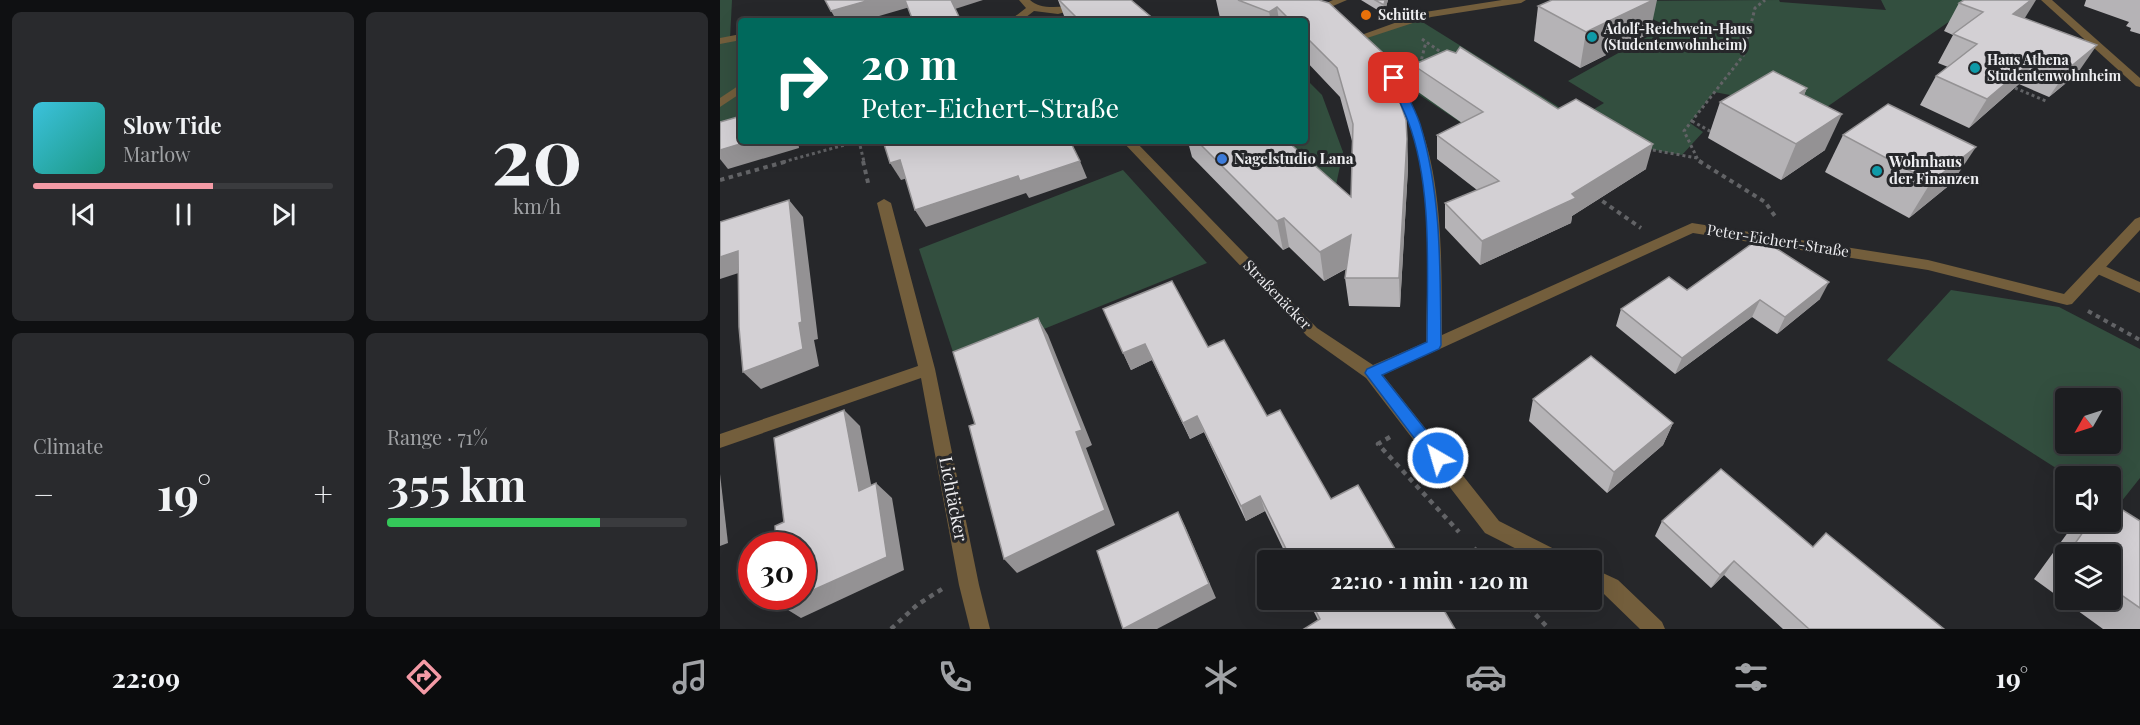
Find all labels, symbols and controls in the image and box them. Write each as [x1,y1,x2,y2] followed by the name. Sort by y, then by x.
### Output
[1378,5,1427,24] place label: Schütte
[1359,8,1373,22] marker: Schütte
[1603,19,1752,54] place label: Adolf-Reichwein-Haus (Studentenwohnheim)
[1585,30,1599,44] marker: Adolf-Reichwein-Haus (Studentenwohnheim)
[861,35,958,91] text: 20 m
[762,42,840,120] icon: right
[1987,50,2121,85] place label: Haus Athena Studentenwohnheim
[1368,52,1419,103] pin
[1377,61,1410,94] icon: arrive
[1968,61,1982,75] marker: Haus Athena Studentenwohnheim
[861,89,1119,125] text: Peter-Eichert-Straße
[491,101,583,205] text: 20
[123,110,222,140] text: Slow Tide
[123,140,191,167] text: Marlow
[1234,148,1354,168] place label: Nagelstudio Lana
[1888,151,1980,188] place label: Wohnhaus der Finanzen
[1215,152,1229,166] marker: Nagelstudio Lana
[1870,164,1884,178] marker: Wohnhaus der Finanzen
[513,192,561,219] text: km/h
[67,198,100,231] icon: previous
[167,198,200,231] icon: pause
[267,198,300,231] icon: next
[1706,219,1851,261] street label: Peter-Eichert-Straße
[1239,255,1316,334] street label: Straßenäcker
[2055,388,2121,454] north arrow
[2055,388,2121,610] map controls
[387,423,488,450] text: Range · 71%
[1406,426,1470,490] position arrow
[33,432,103,459] text: Climate
[387,453,527,513] text: 355 km
[934,454,974,543] street label: Lichtäcker
[157,462,211,522] text: 19°
[2055,466,2121,532] button: sound
[33,471,54,515] text: −
[314,471,333,515] text: +
[738,532,816,610] speed limit sign: 30
[2055,544,2121,610] button: layers
[1331,565,1528,595] text: 22:10 · 1 min · 120 m
[403,656,445,698] icon: directions
[669,656,711,698] icon: music
[934,656,976,698] icon: phone
[1200,656,1242,698] icon: climate
[1465,656,1507,698] icon: car
[1730,656,1772,698] icon: filters
[112,659,180,695] text: 22:09
[1996,659,2028,695] text: 19°

